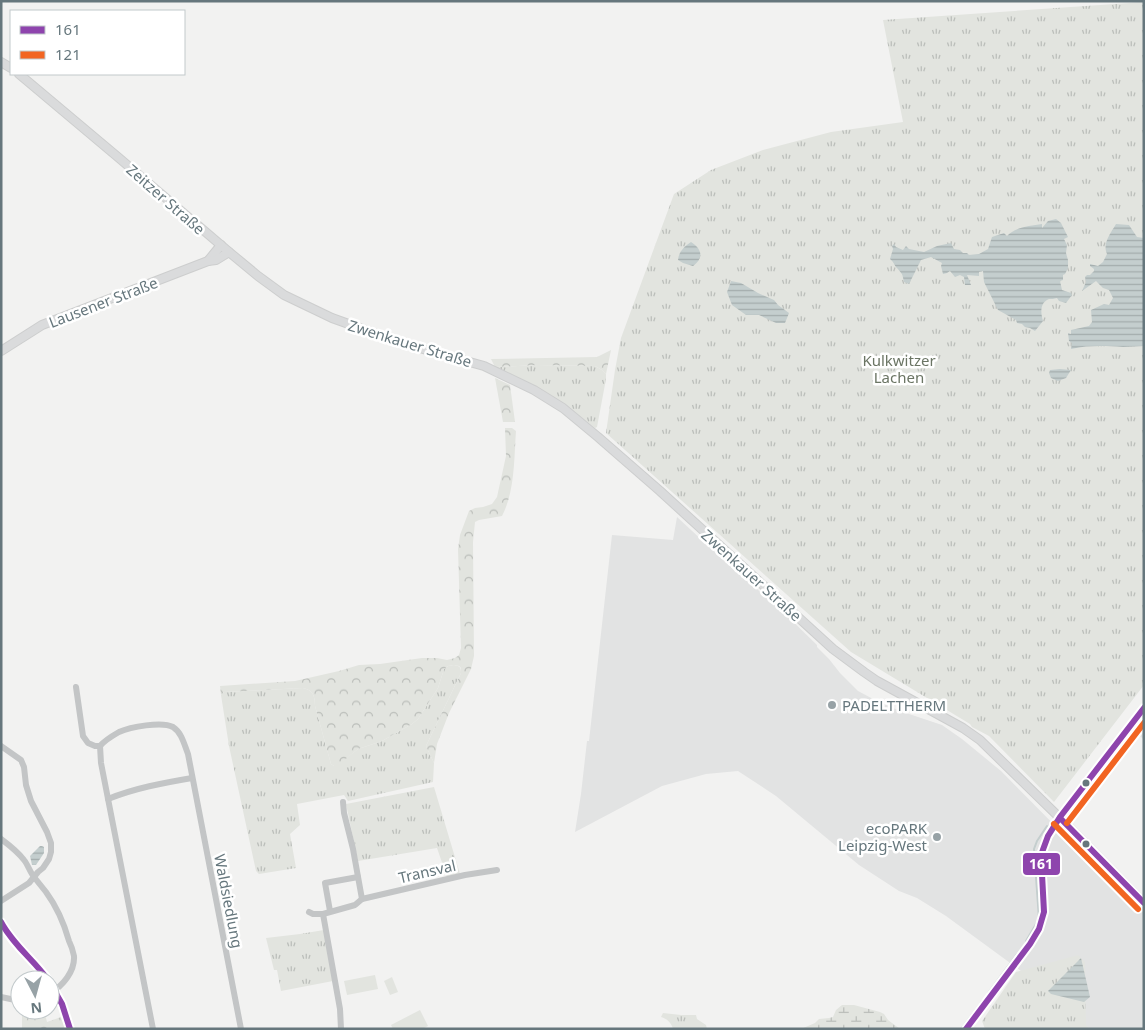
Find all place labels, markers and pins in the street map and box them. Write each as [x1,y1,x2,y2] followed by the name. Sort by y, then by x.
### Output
[842,695,946,715] place label: PADELTTHERM
[826,699,838,711] marker: PADELTTHERM
[1081,778,1091,788] unlabelled marker
[838,818,928,855] place label: ecoPARK Leipzig-West
[931,831,943,843] marker: ecoPARK Leipzig-West
[1081,839,1091,849] unlabelled marker

